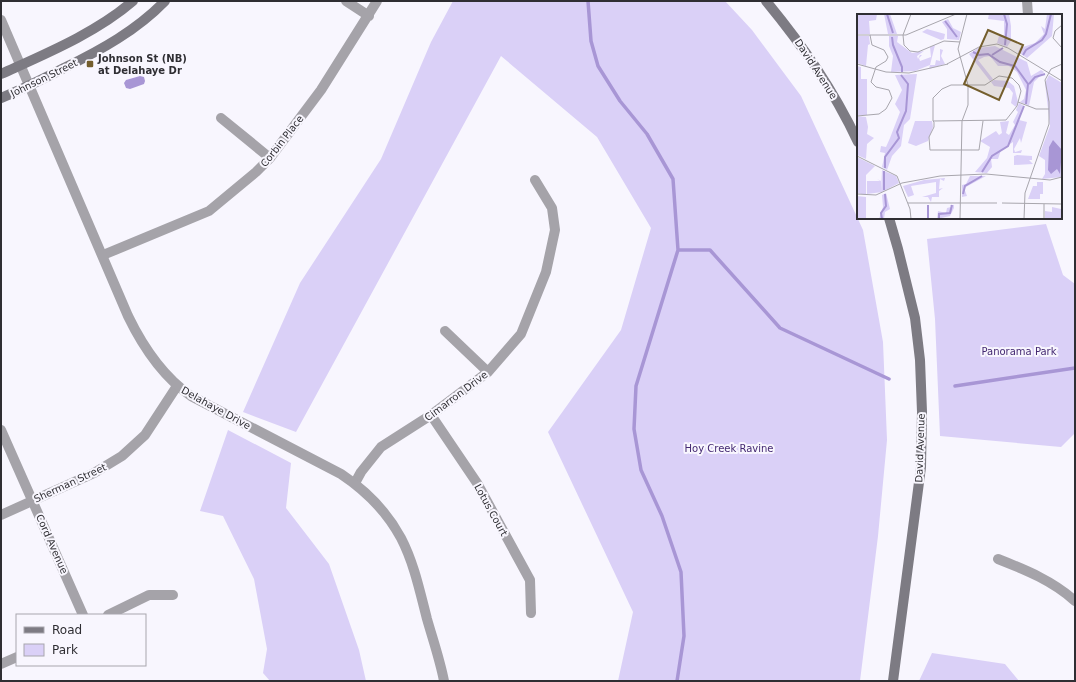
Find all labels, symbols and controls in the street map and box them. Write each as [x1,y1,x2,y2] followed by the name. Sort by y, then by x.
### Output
[857,14,1062,219] inset map
[793,37,839,101] street label: David Avenue
[97,53,187,76] place label: Johnson St (NB) at Delahaye Dr
[8,57,79,99] street label: Johnson Street
[85,59,95,69] marker: Johnson St (NB) at Delahaye Dr
[258,113,306,169] street label: Corbin Place
[981,346,1057,357] park label: Panorama Park
[422,369,490,423] street label: Cimarron Drive
[180,384,252,432] street label: Delahaye Drive
[913,413,927,483] street label: David Avenue
[685,443,773,454] park label: Hoy Creek Ravine
[32,461,108,505] street label: Sherman Street
[472,482,510,538] street label: Lotus Court
[34,513,70,575] street label: Cord Avenue
[16,614,146,666] legend
[52,623,82,637] text: Road
[52,643,78,657] text: Park

